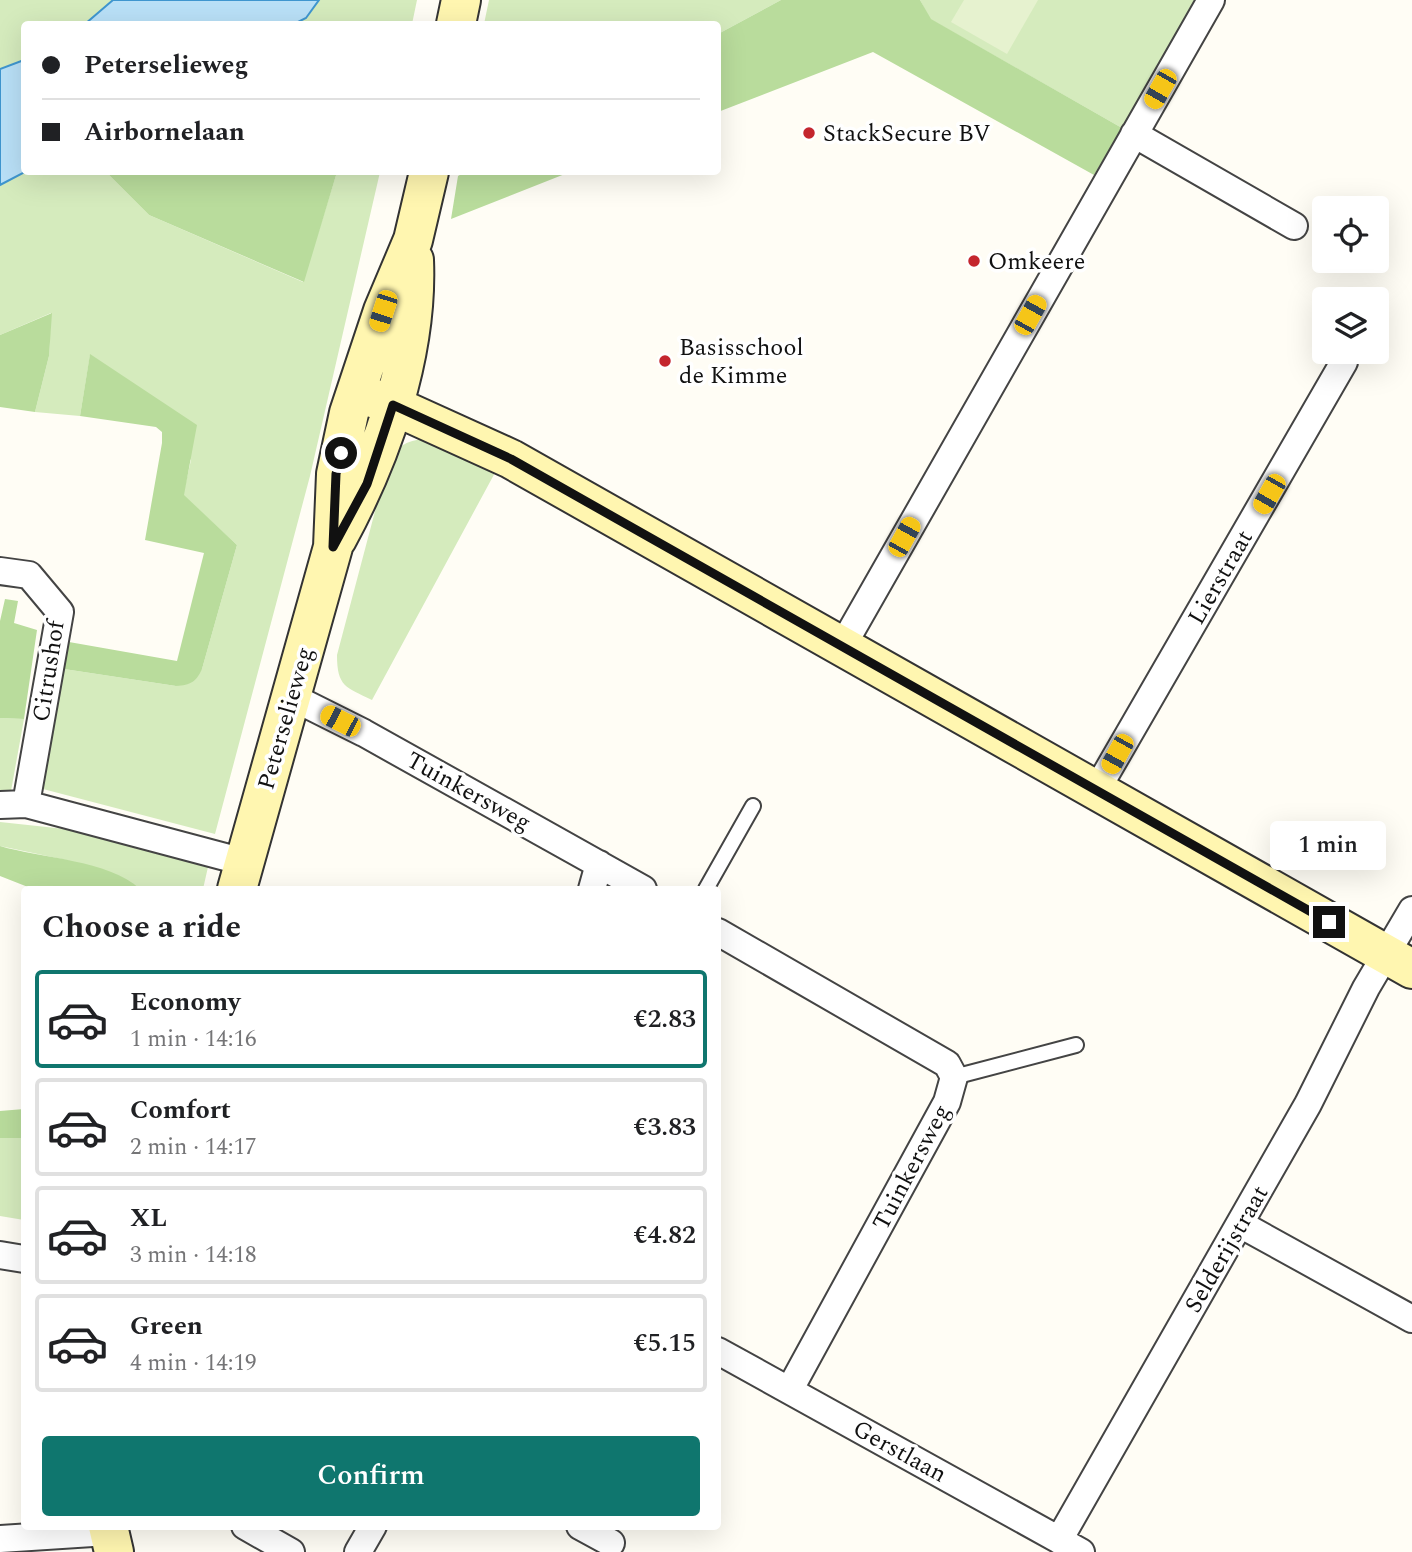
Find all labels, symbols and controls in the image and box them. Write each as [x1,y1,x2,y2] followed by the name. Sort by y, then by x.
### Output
[84,45,248,85] text: Peterselieweg
[1141,66,1180,112] car
[84,112,245,152] text: Airbornelaan
[823,116,991,152] place label: StackSecure BV
[801,125,817,141] marker: StackSecure BV
[1312,196,1389,364] map controls
[1312,196,1389,273] button: locate
[988,244,1085,280] place label: Omkeere
[966,253,982,269] marker: Omkeere
[1312,287,1389,364] button: layers
[367,288,400,334] car
[1011,292,1050,338] car
[679,330,803,394] place label: Basisschool de Kimme
[657,353,673,369] marker: Basisschool de Kimme
[325,437,357,469] route start
[1250,471,1289,517] car
[885,514,924,560] car
[1179,523,1263,632] street label: Lierstraat
[23,616,75,724] street label: Citrushof
[248,643,324,794] street label: Peterselieweg
[317,702,364,740] car
[1098,731,1137,777] car
[399,743,538,841] street label: Tuinkersweg
[1271,820,1387,870] callout: 1 min
[1298,828,1358,863] text: 1 min
[42,903,241,952] text: Choose a ride
[1313,906,1345,938] route end
[130,982,240,1022] text: Economy
[46,988,109,1051] icon: car
[633,999,696,1039] text: €2.83
[130,1022,257,1057] text: 1 min · 14:16
[130,1090,231,1130] text: Comfort
[46,1096,109,1159] icon: car
[864,1098,960,1237] street label: Tuinkersweg
[633,1107,696,1147] text: €3.83
[130,1130,257,1165] text: 2 min · 14:17
[1176,1179,1278,1320] street label: Selderijstraat
[130,1198,167,1238] text: XL
[46,1204,109,1267] icon: car
[633,1215,696,1255] text: €4.82
[130,1238,257,1273] text: 3 min · 14:18
[130,1306,203,1346] text: Green
[46,1312,109,1375] icon: car
[633,1323,696,1363] text: €5.15
[130,1346,257,1381] text: 4 min · 14:19
[846,1411,953,1493] street label: Gerstlaan
[42,1436,700,1516] button: Confirm

